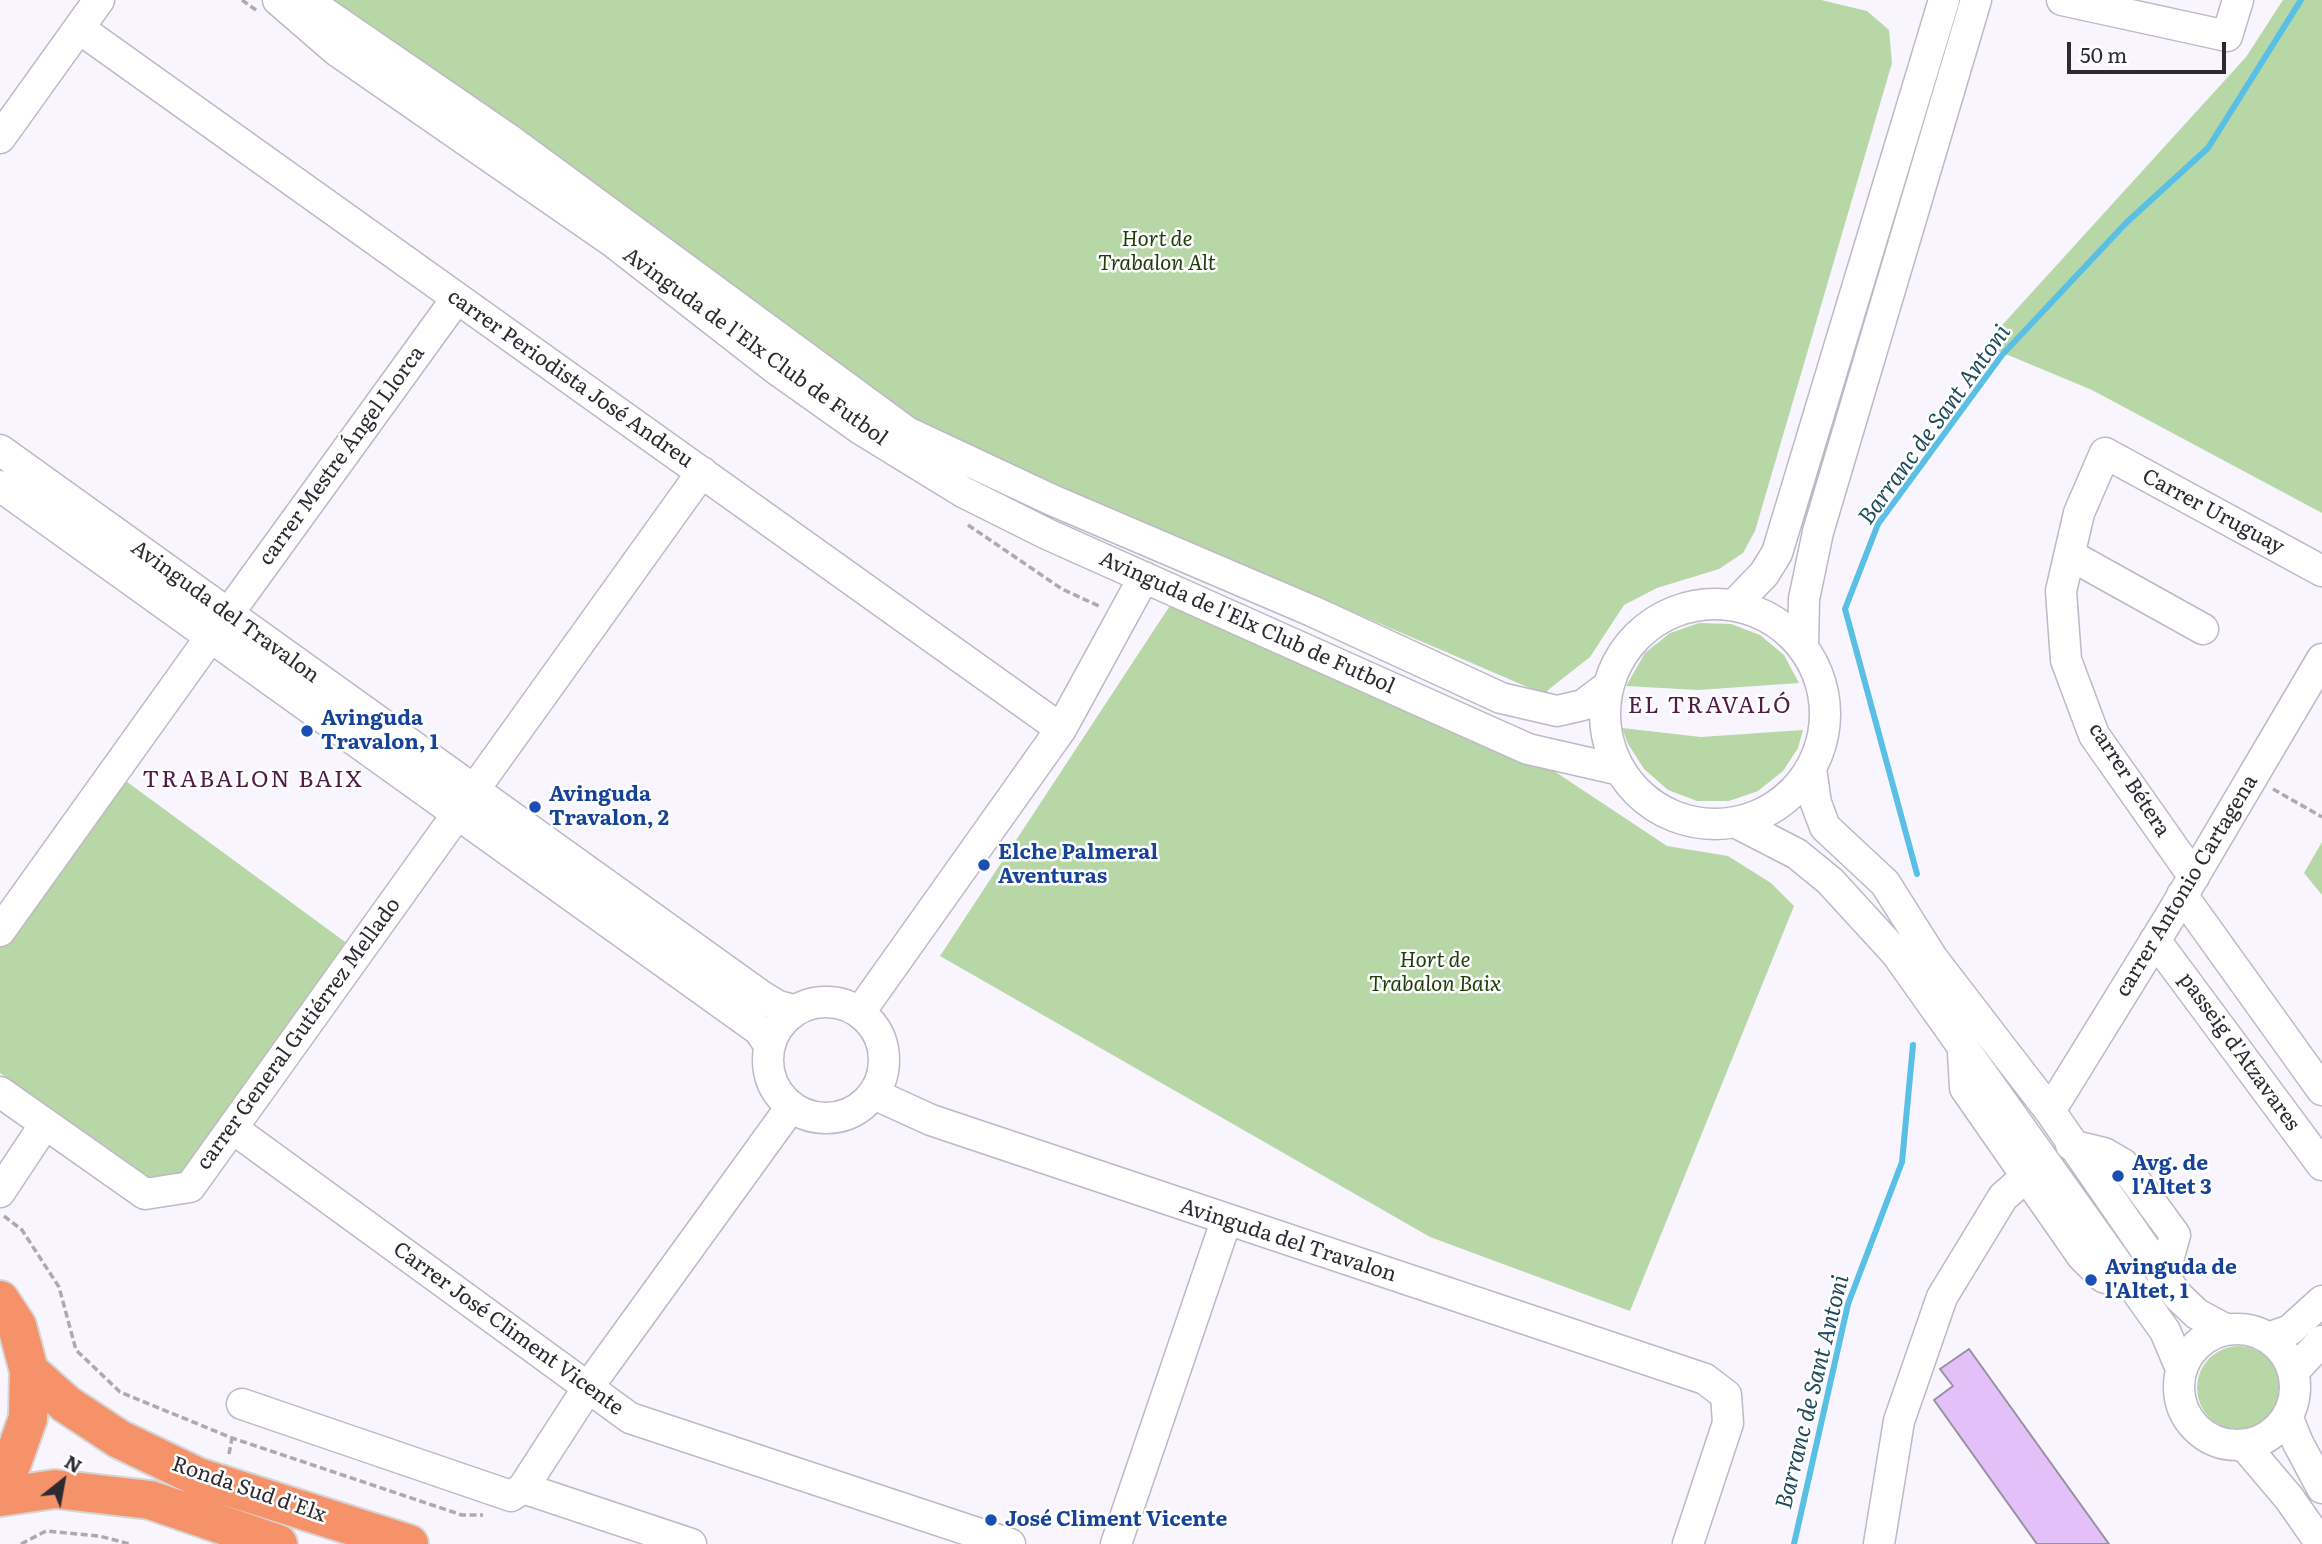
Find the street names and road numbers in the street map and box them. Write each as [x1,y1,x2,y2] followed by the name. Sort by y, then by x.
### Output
[618,243,892,451] street label: Avinguda de l'Elx Club de Futbol
[442,284,698,474] street label: carrer Periodista José Andreu
[254,341,430,571] street label: carrer Mestre Ángel Llorca
[2138,464,2288,560] street label: Carrer Uruguay
[126,535,324,689] street label: Avinguda del Travalon
[1095,546,1399,700] street label: Avinguda de l'Elx Club de Futbol
[2083,718,2175,842] street label: carrer Bétera
[2111,770,2263,1002] street label: carrer Antonio Cartagena
[192,893,406,1175] street label: carrer General Gutiérrez Mellado
[2173,968,2305,1136] street label: passeig d'Atzavares
[1176,1194,1400,1288] street label: Avinguda del Travalon
[388,1237,628,1421] street label: Carrer José Climent Vicente
[169,1452,329,1528] street label: Ronda Sud d'Elx

